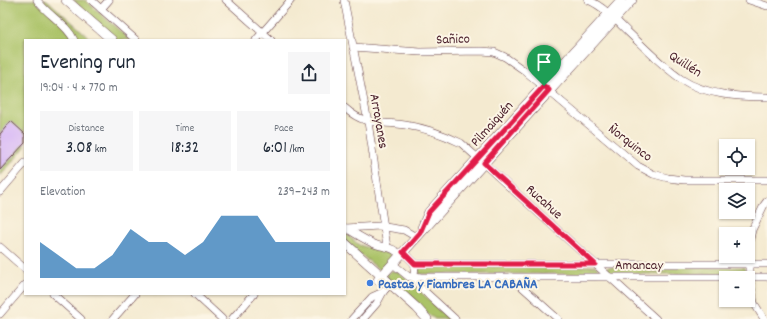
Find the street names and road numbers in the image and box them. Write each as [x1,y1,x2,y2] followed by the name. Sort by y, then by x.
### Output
[436,29,470,51] street label: Sañico
[664,47,705,83] street label: Quillén
[363,92,393,150] street label: Arrayanes
[466,97,519,152] street label: Pilmaiquén
[603,120,656,167] street label: Ñorquinco
[521,180,567,225] street label: Rucahue
[615,256,663,276] street label: Amancay

